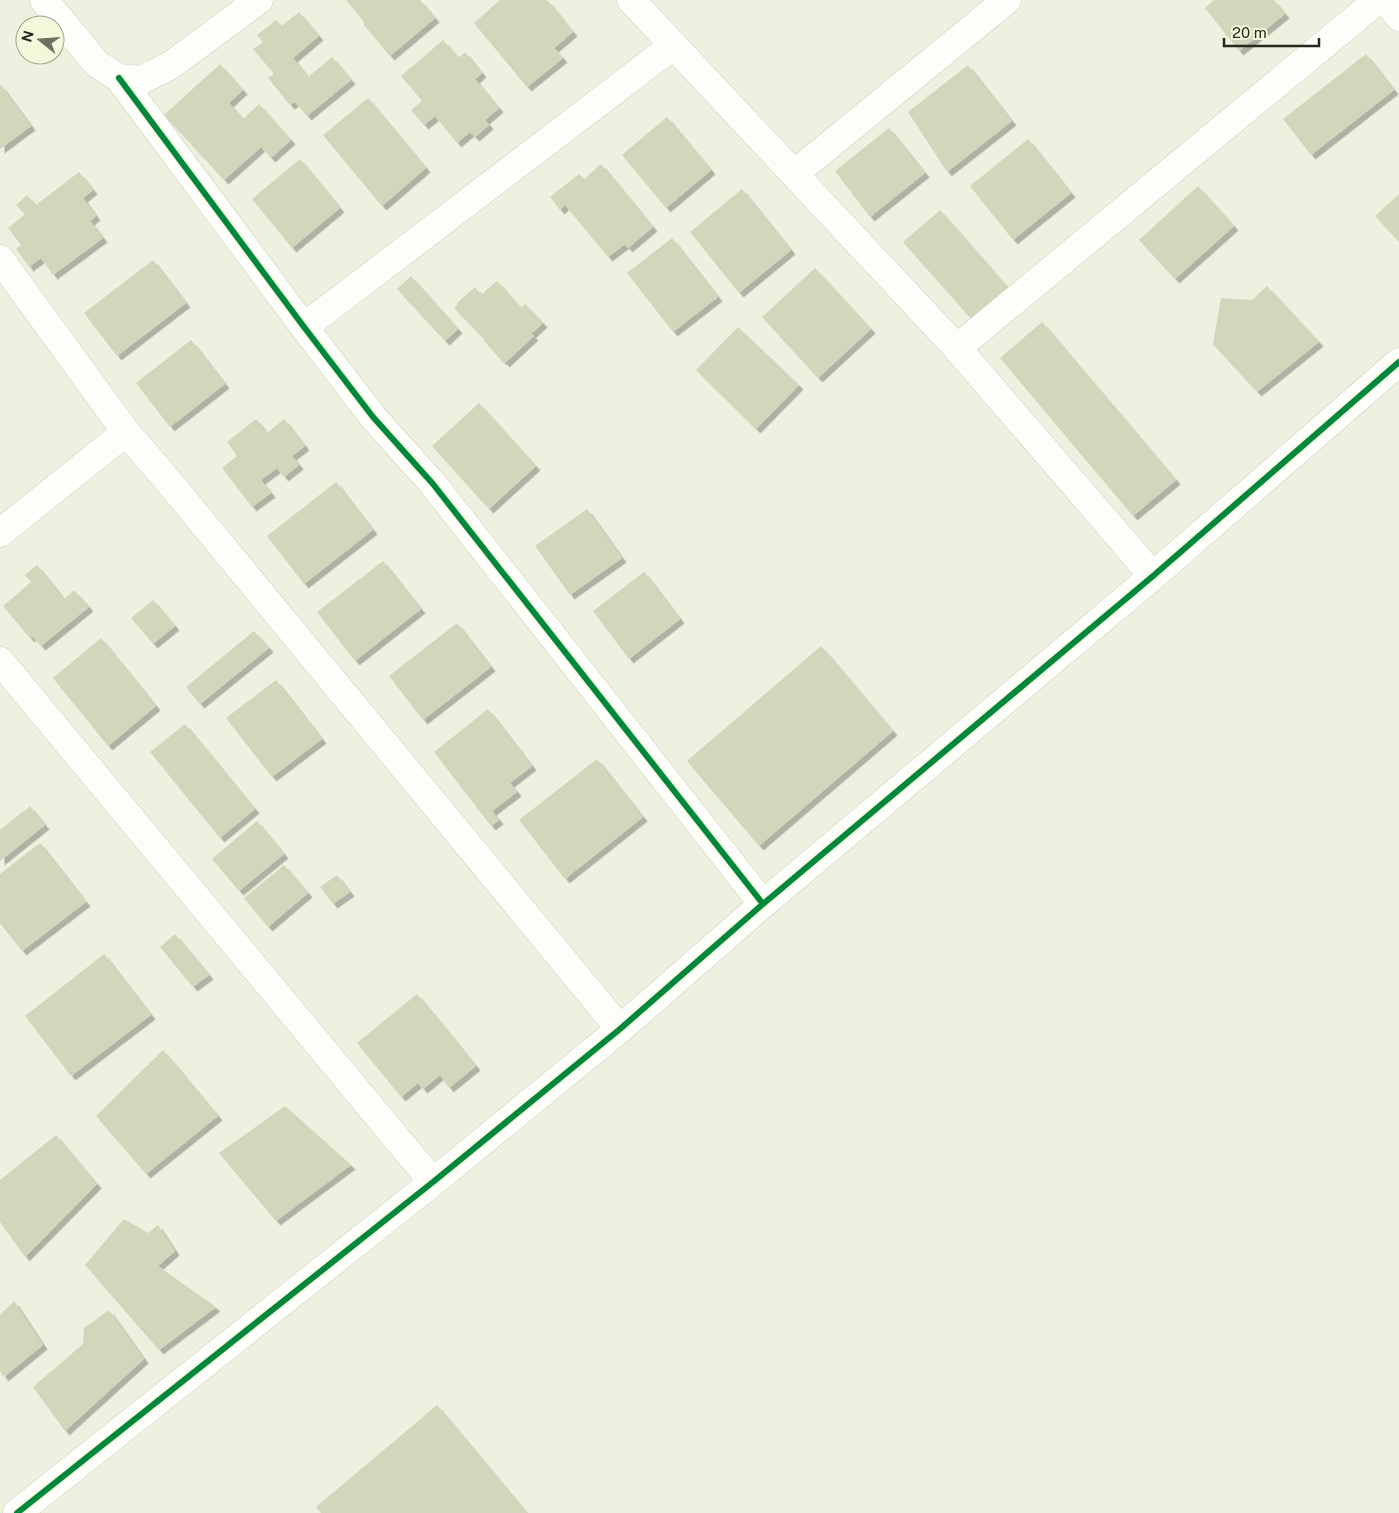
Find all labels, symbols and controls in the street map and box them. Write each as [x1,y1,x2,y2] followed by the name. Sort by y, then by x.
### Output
[15,15,65,65] north arrow
[1224,15,1319,47] scale bar
[1232,24,1267,41] text: 20 m
[18,29,37,44] text: N

